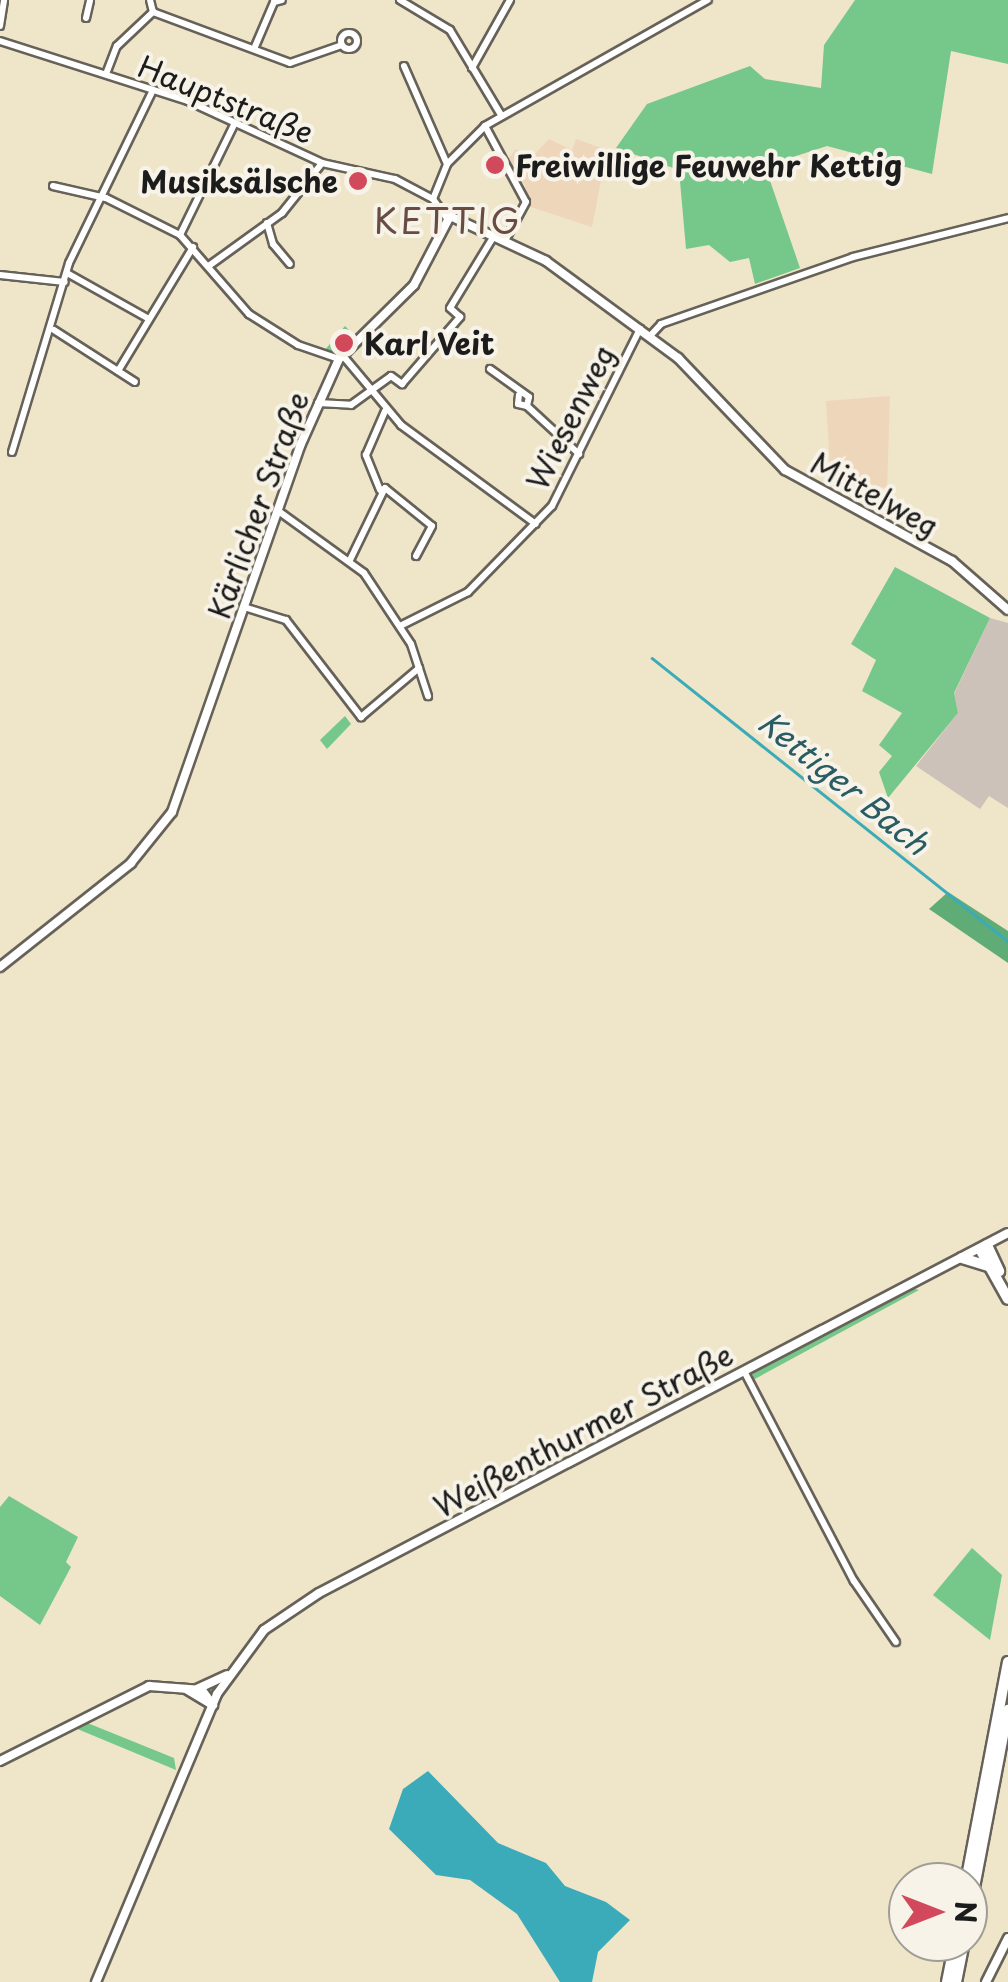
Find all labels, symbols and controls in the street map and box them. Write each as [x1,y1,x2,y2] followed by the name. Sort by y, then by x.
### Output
[133,48,319,150] street label: Hauptstraße
[515,147,905,183] place label: Freiwillige Feuwehr Kettig
[484,154,506,176] marker: Freiwillige Feuwehr Kettig
[140,163,338,199] place label: Musiksälsche
[347,170,369,192] marker: Musiksälsche
[374,199,522,241] district label: KETTIG
[364,325,496,361] place label: Karl Veit
[333,332,355,354] marker: Karl Veit
[518,339,622,495] street label: Wiesenweg
[200,387,316,623] street label: Kärlicher Straße
[805,444,945,544] street label: Mittelweg
[751,702,937,862] water label: Kettiger Bach
[427,1336,739,1524] street label: Weißenthurmer Straße
[888,1862,988,1962] north arrow
[945,1901,988,1923] text: N

